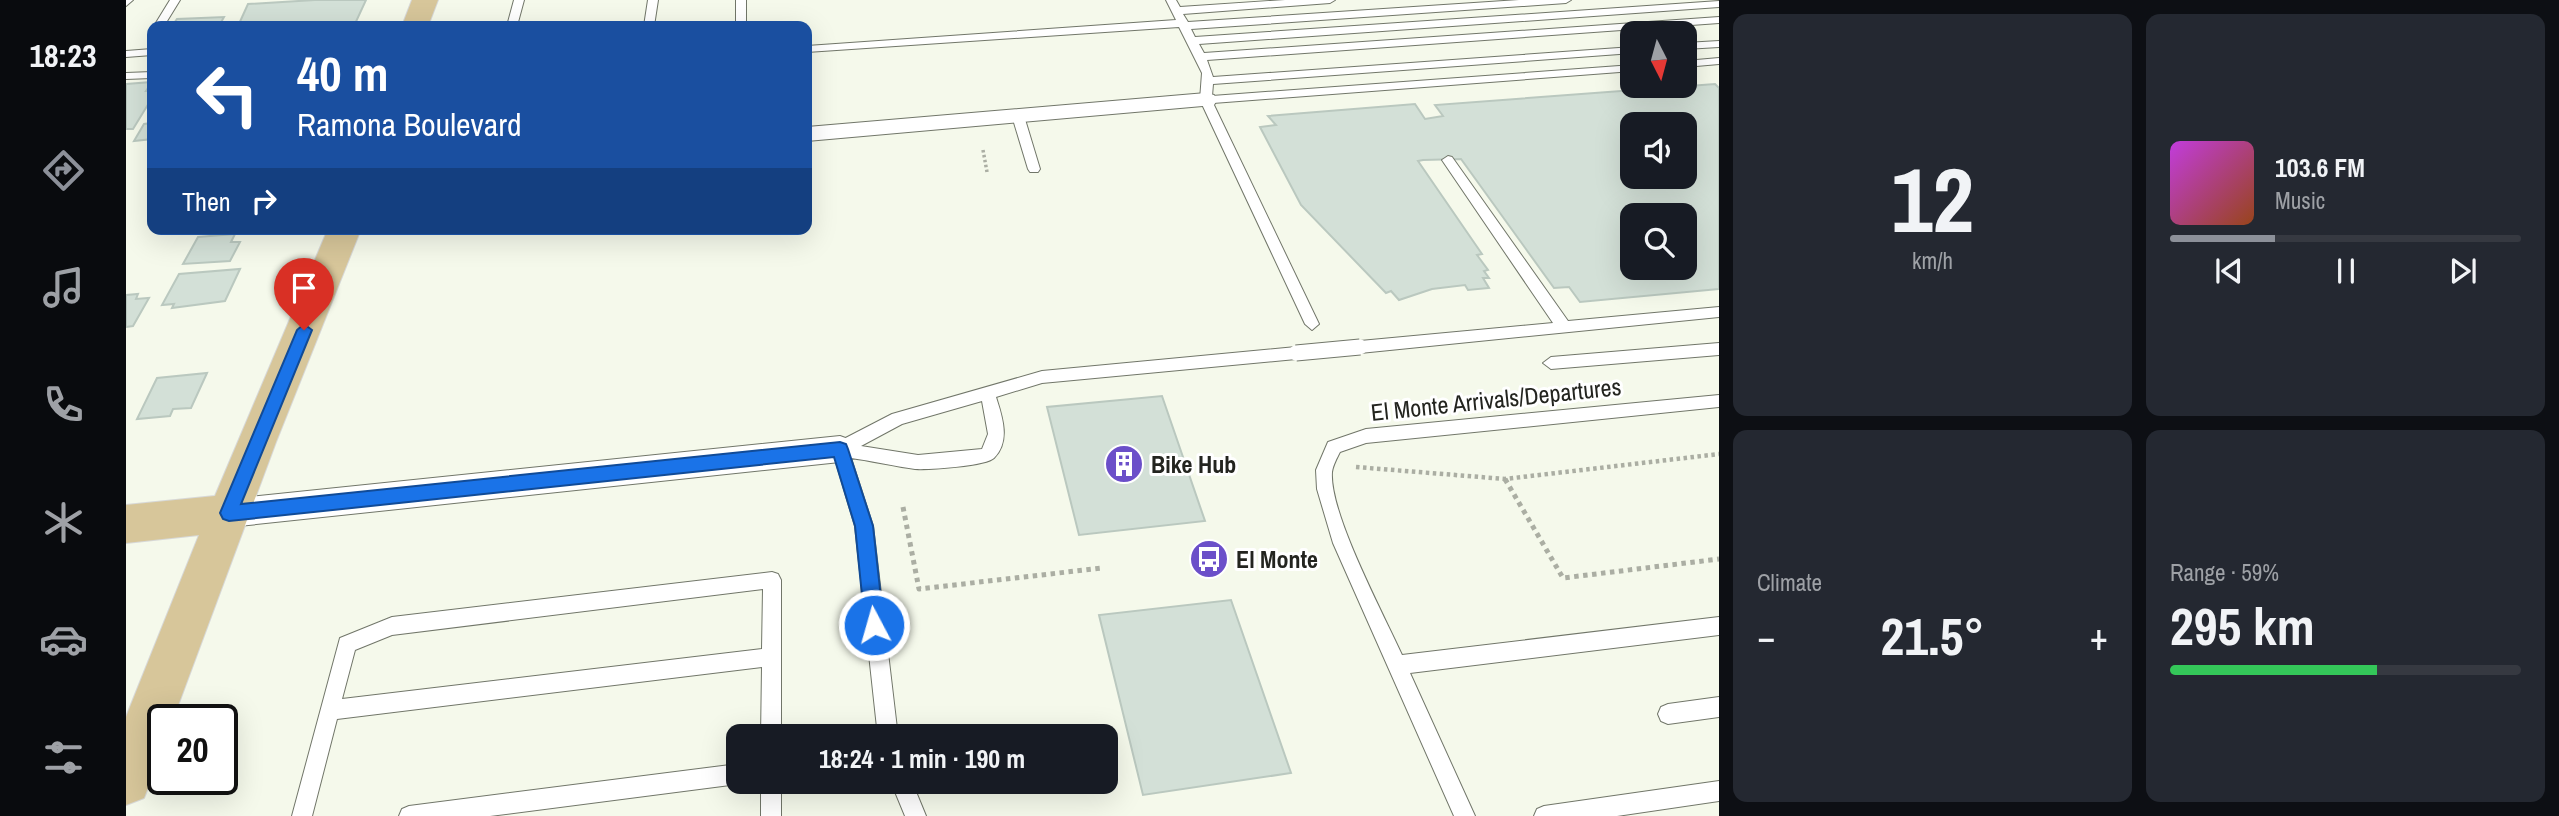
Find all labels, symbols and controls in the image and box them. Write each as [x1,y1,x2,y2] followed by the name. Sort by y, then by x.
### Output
[1620,21,1698,98] north arrow
[1620,21,1697,280] map controls
[29,34,97,77] text: 18:23
[297,40,389,106] text: 40 m
[182,49,273,140] icon: left
[297,103,522,146] text: Ramona Boulevard
[1620,112,1697,189] button: sound
[1891,138,1974,260] text: 12
[39,146,88,195] icon: directions
[2275,150,2365,185] text: 103.6 FM
[245,182,283,220] icon: right
[182,184,231,219] text: Then
[2275,185,2325,216] text: Music
[1620,203,1697,280] button: search
[1912,245,1953,276] text: km/h
[2210,252,2248,290] icon: previous
[2327,252,2365,290] icon: pause
[2444,252,2482,290] icon: next
[274,258,334,330] pin
[39,263,88,312] icon: music
[285,269,323,307] icon: arrive
[1369,370,1623,428] street label: El Monte Arrivals/Departures
[39,380,88,429] icon: phone
[1103,443,1145,485] building icon: Bike Hub
[1151,448,1236,480] place label: Bike Hub
[39,498,88,547] icon: climate
[1188,538,1230,580] bus stop icon: El Monte
[1236,543,1318,575] place label: El Monte
[2170,557,2279,588] text: Range · 59%
[1757,567,1822,598] text: Climate
[837,588,911,662] position arrow
[2170,591,2315,661] text: 295 km
[1881,601,1984,671] text: 21.5°
[1757,611,1775,662] text: −
[2090,611,2108,662] text: +
[39,615,88,664] icon: car
[147,704,238,795] speed limit sign: 20
[39,733,88,782] icon: filters
[819,741,1025,776] text: 18:24 · 1 min · 190 m

